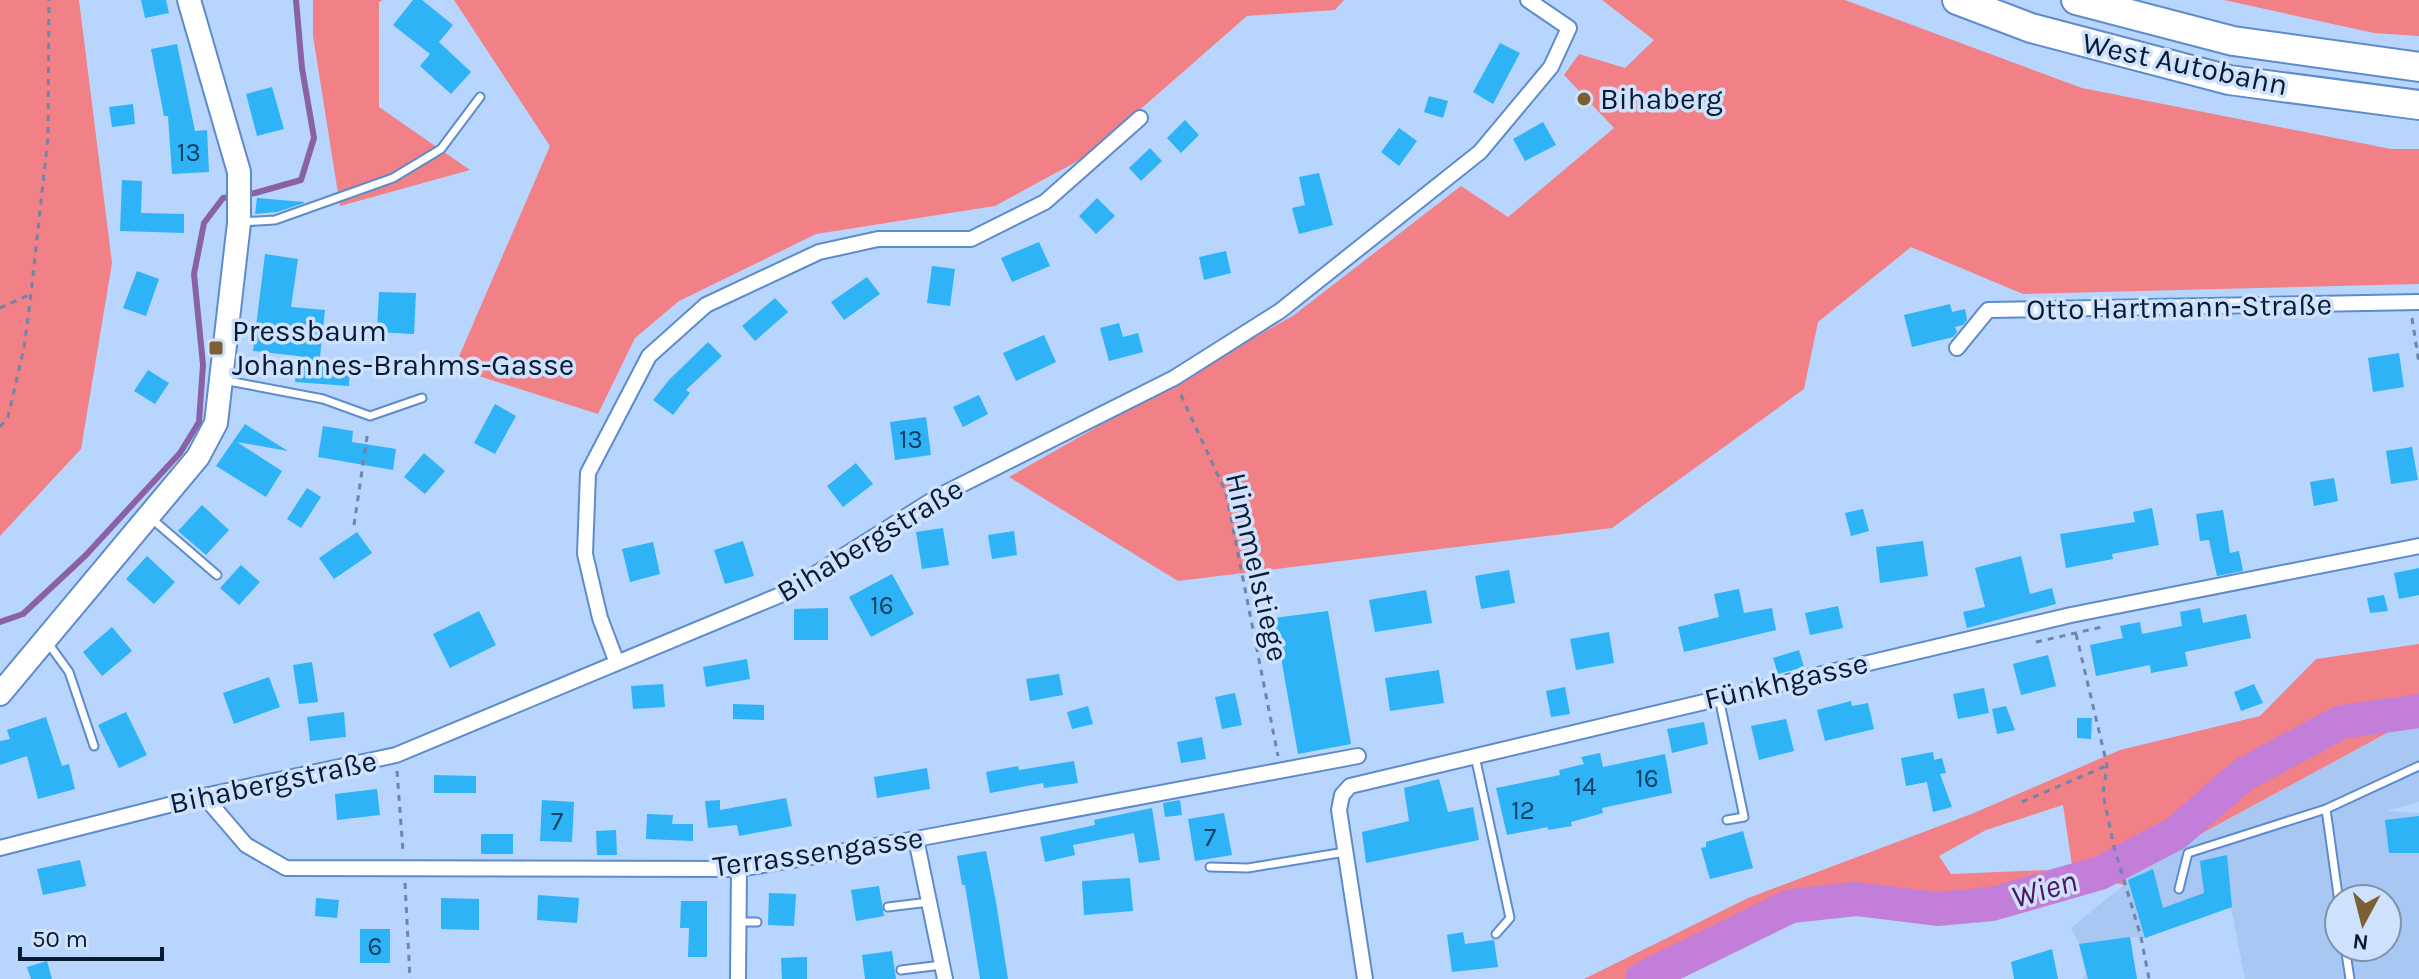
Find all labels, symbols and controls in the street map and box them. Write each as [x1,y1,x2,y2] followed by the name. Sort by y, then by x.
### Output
[2079,25,2291,103] street label: West Autobahn
[1600,81,1723,117] place label: Bihaberg
[1575,90,1593,108] marker: Bihaberg
[177,137,201,168] house number: 13
[2026,286,2332,328] street label: Otto Hartmann-Straße
[232,313,574,383] place label: Pressbaum Johannes-Brahms-Gasse
[207,339,225,357] marker: Pressbaum Johannes-Brahms-Gasse
[899,424,923,455] house number: 13
[1218,469,1296,665] street label: Himmelstiege
[770,470,970,610] street label: Bihabergstraße
[870,590,894,621] house number: 16
[1701,645,1871,717] street label: Fünkhgasse
[166,742,380,822] street label: Bihabergstraße
[1635,763,1659,794] house number: 16
[1573,771,1597,802] house number: 14
[1511,795,1535,826] house number: 12
[551,806,563,837] house number: 7
[711,819,925,885] street label: Terrassengasse
[1204,822,1216,853] house number: 7
[2007,862,2081,916] water label: Wien
[2323,883,2403,963] north arrow
[20,911,162,961] scale bar
[32,925,88,953] text: 50 m
[2351,928,2370,956] text: N
[368,931,382,962] house number: 6

